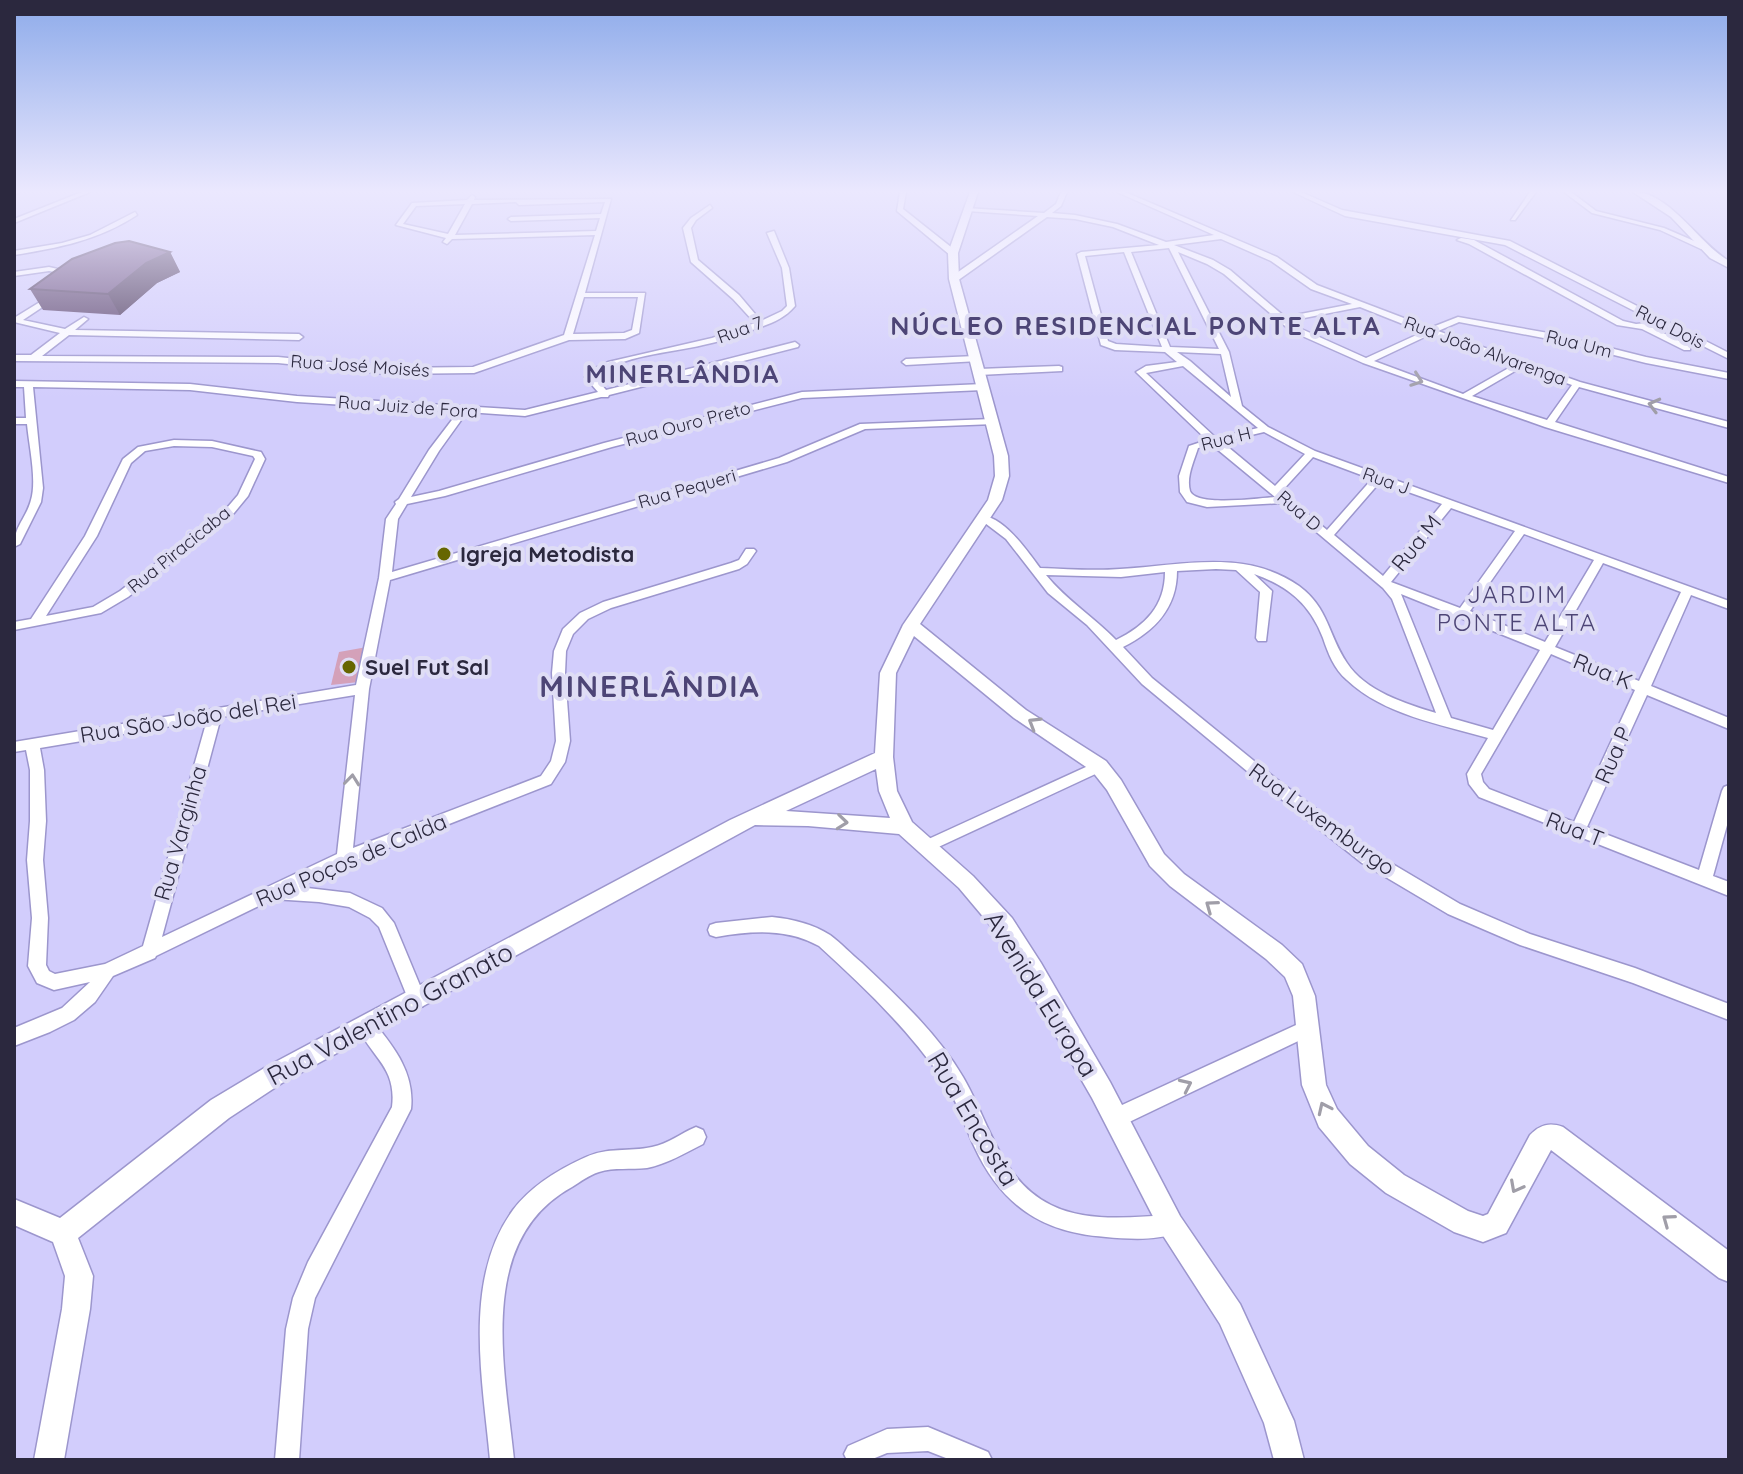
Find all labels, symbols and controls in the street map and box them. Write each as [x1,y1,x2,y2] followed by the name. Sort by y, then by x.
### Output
[1632,299,1709,354] street label: Rua Dois
[890,309,1382,342] district label: NÚCLEO RESIDENCIAL PONTE ALTA
[714,311,766,348] street label: Rua 7
[1401,311,1569,391] street label: Rua João Alvarenga
[1544,324,1615,363] street label: Rua Um
[290,349,430,382] street label: Rua José Moisés
[586,357,780,390] district label: MINERLÂNDIA
[1410,370,1424,387] one-way arrow
[337,390,479,423] street label: Rua Juiz de Fora
[623,396,753,451] street label: Rua Ouro Preto
[1647,397,1661,414] one-way arrow
[1198,421,1253,456] street label: Rua H
[1360,461,1413,500] street label: Rua J
[635,464,738,513] street label: Rua Pequeri
[1273,485,1326,536] street label: Rua D
[123,501,235,598] street label: Rua Piracicaba
[1385,509,1447,577] street label: Rua M
[460,540,634,568] place label: Igreja Metodista
[435,545,453,563] marker: Igreja Metodista
[1437,579,1597,637] district label: JARDIM PONTE ALTA
[1569,647,1637,695] street label: Rua K
[365,653,489,681] place label: Suel Fut Sal
[340,658,358,676] marker: Suel Fut Sal
[539,667,761,705] district label: MINERLÂNDIA
[78,687,298,749] street label: Rua São João del Rei
[1028,717,1043,733] one-way arrow
[1588,722,1638,788] street label: Rua P
[1243,757,1401,881] street label: Rua Luxemburgo
[147,762,213,904] street label: Rua Varginha
[344,774,361,787] one-way arrow
[1542,805,1608,853] street label: Rua T
[251,807,451,913] street label: Rua Poços de Calda
[836,813,849,830] one-way arrow
[1206,901,1220,915] one-way arrow
[977,905,1106,1083] street label: Avenida Europa
[261,935,518,1092] street label: Rua Valentino Granato
[921,1046,1026,1192] street label: Rua Encosta
[1178,1078,1193,1094] one-way arrow
[1318,1101,1334,1116] one-way arrow
[1510,1179,1525,1194] one-way arrow
[1662,1215,1677,1229] one-way arrow

